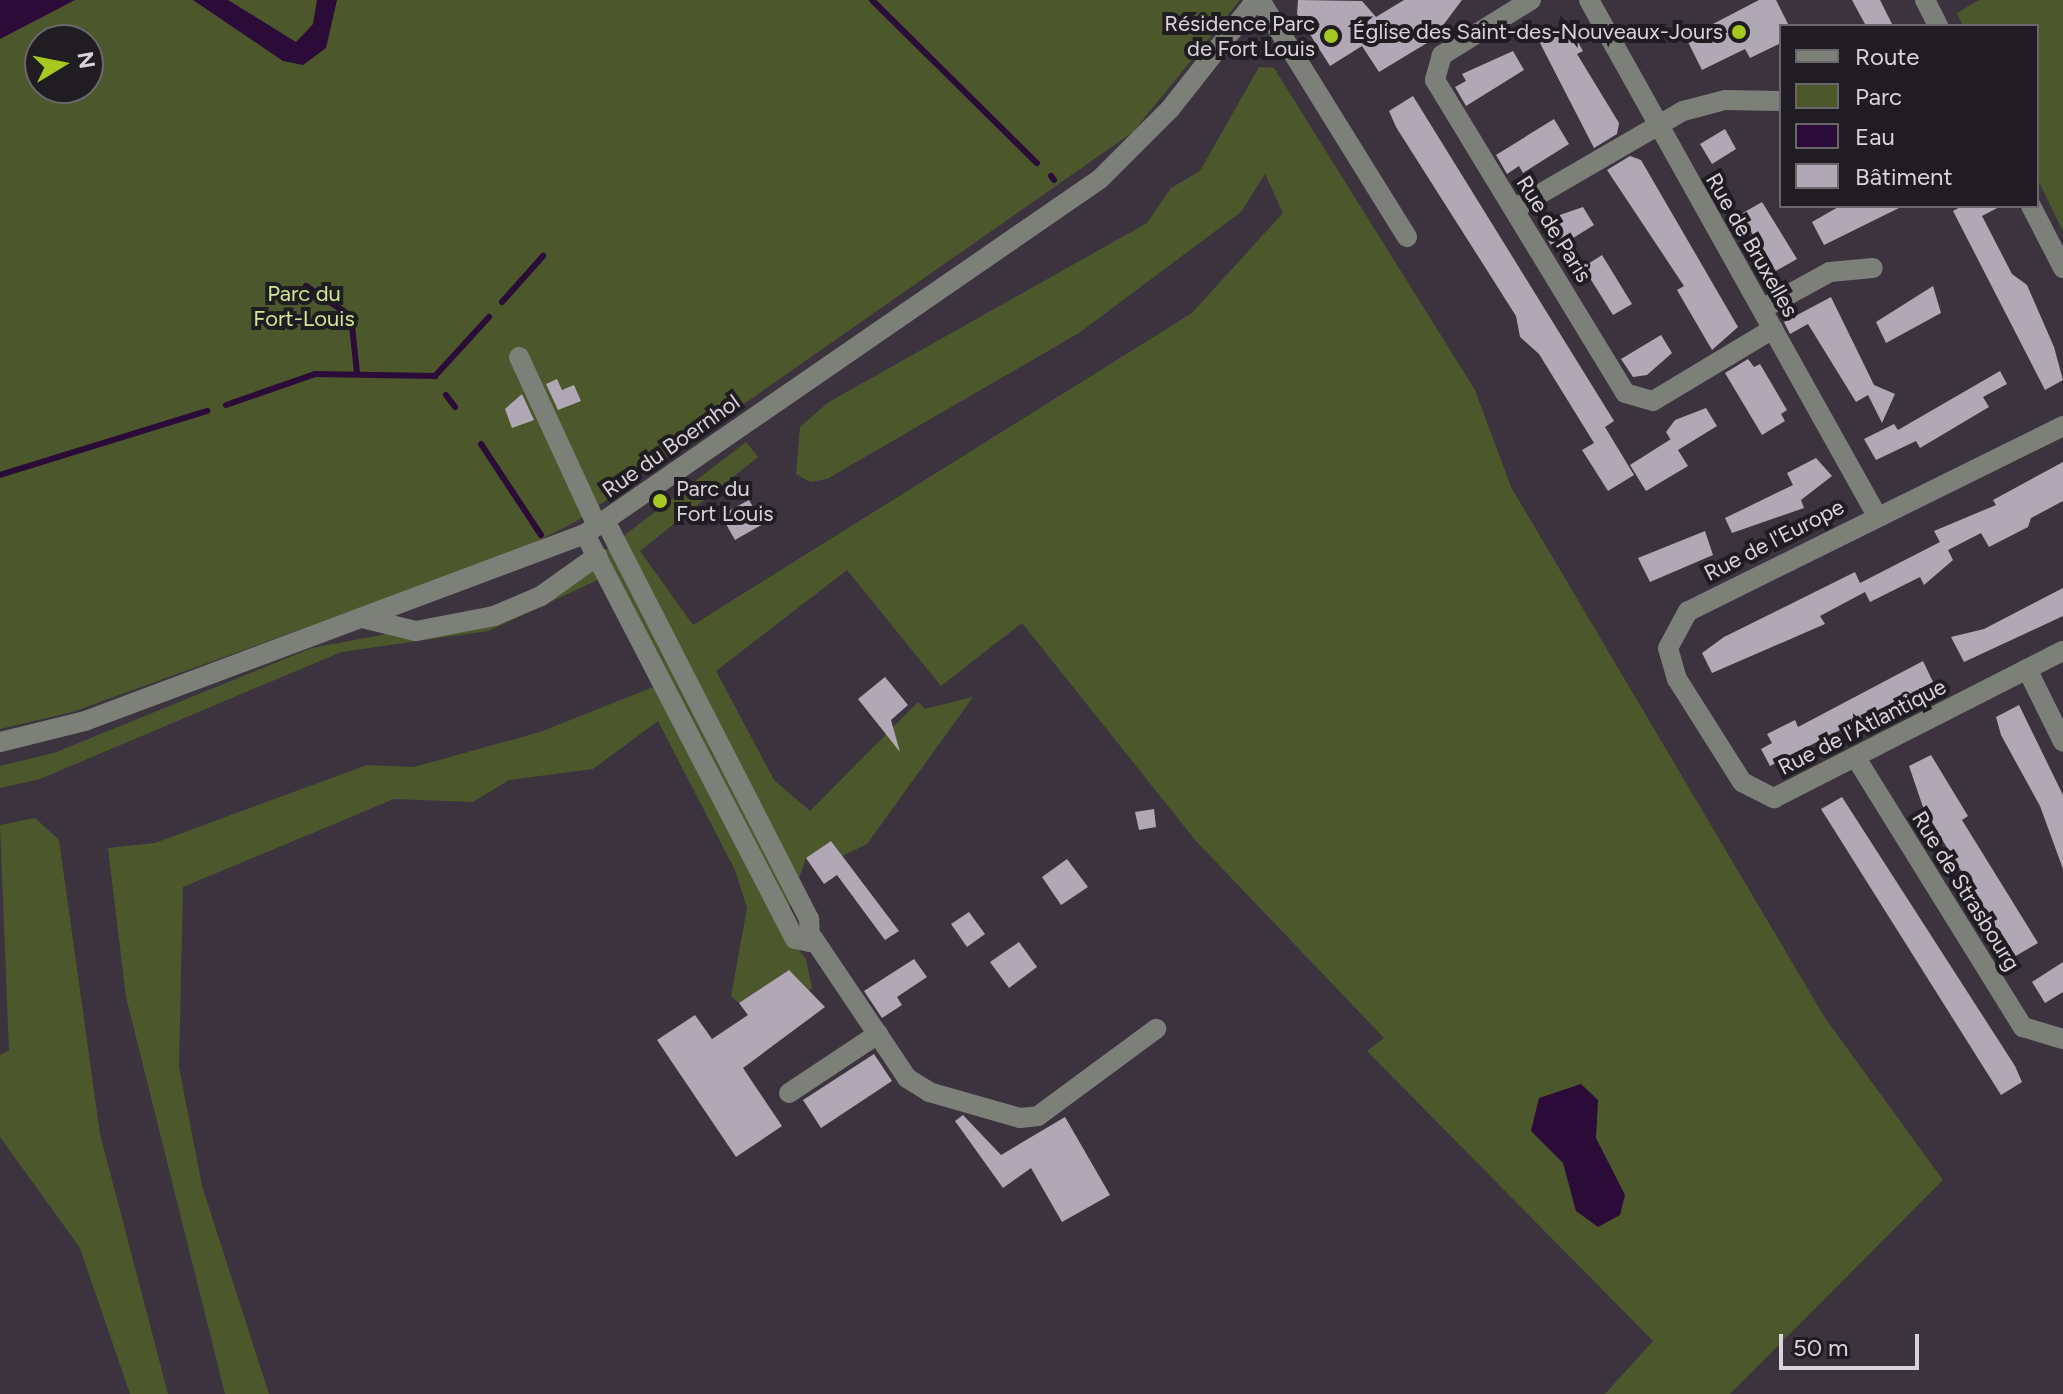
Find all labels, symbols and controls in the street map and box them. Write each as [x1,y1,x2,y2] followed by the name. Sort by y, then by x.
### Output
[1164,10,1315,62] place label: Résidence Parc de Fort Louis
[1352,19,1723,45] place label: Église des Saint-des-Nouveaux-Jours
[1730,23,1748,41] marker: Église des Saint-des-Nouveaux-Jours
[24,24,104,104] north arrow
[1779,24,2039,208] legend
[1322,27,1340,45] marker: Résidence Parc de Fort Louis
[1855,42,1919,71] text: Route
[71,49,101,71] text: N
[1855,82,1902,111] text: Parc
[1855,122,1895,151] text: Eau
[1855,162,1953,191] text: Bâtiment
[1700,169,1804,321] street label: Rue de Bruxelles
[1511,171,1597,287] street label: Rue de Paris
[253,280,355,332] park label: Parc du Fort-Louis
[597,389,745,503] street label: Rue du Boernhol
[676,475,774,526] place label: Parc du Fort Louis
[651,492,669,510] marker: Parc du Fort Louis
[1700,493,1848,587] street label: Rue de l'Europe
[1774,673,1950,781] street label: Rue de l'Atlantique
[1906,806,2026,976] street label: Rue de Strasbourg
[1783,1318,1923,1368] scale bar
[1793,1333,1849,1362] text: 50 m

